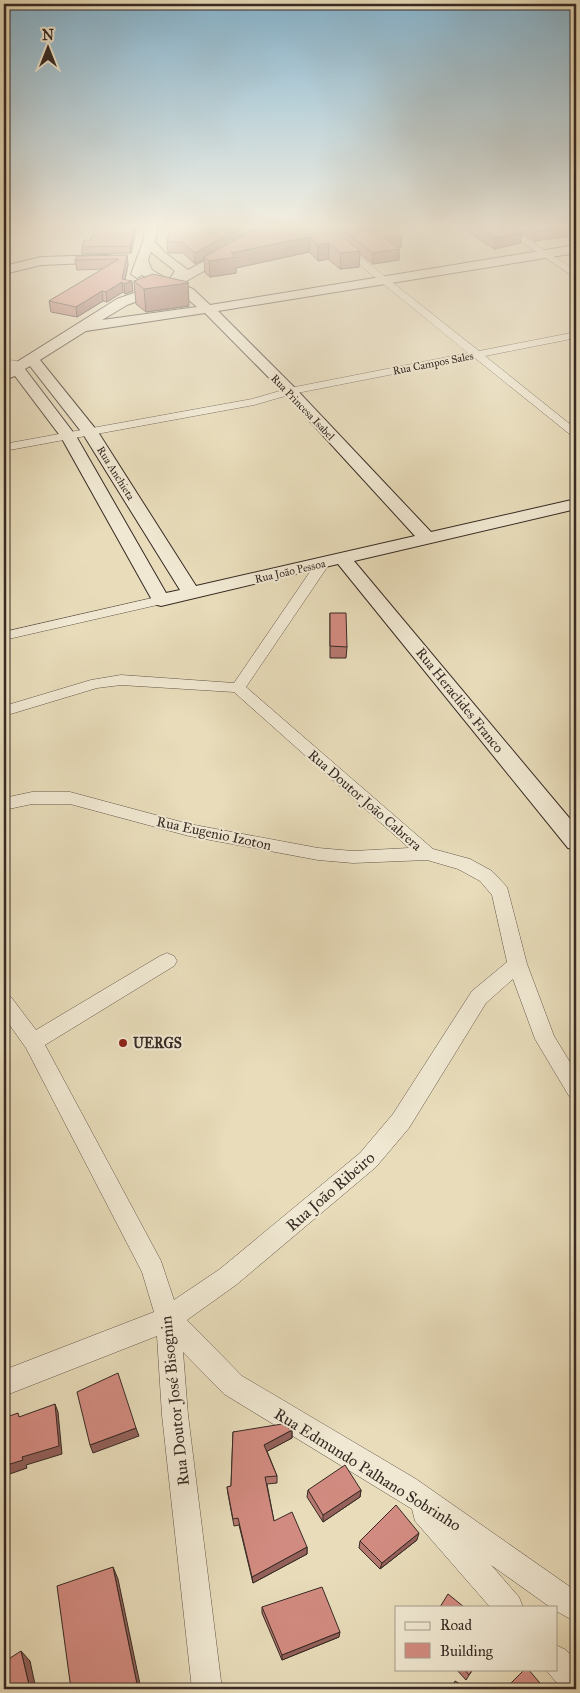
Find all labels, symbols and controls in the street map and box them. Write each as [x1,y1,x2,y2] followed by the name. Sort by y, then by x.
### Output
[22,22,72,72] north arrow
[42,27,54,44] text: N
[392,349,475,378] street label: Rua Campos Sales
[268,372,337,443] street label: Rua Princesa Isabel
[94,444,137,503] street label: Rua Anchieta
[254,557,327,587] street label: Rua João Pessoa
[412,644,507,756] street label: Rua Heraclides Franco
[304,746,425,855] street label: Rua Doutor João Cabrera
[155,813,273,854] street label: Rua Eugenio Izoton
[133,1035,182,1052] place label: UERGS
[117,1037,129,1049] marker: UERGS
[282,1148,379,1236] street label: Rua João Ribeiro
[156,1315,194,1487] street label: Rua Doutor José Bisognin
[271,1404,465,1535] street label: Rua Edmundo Palhano Sobrinho
[395,1606,558,1670] legend
[440,1616,472,1634] text: Road
[440,1642,494,1660] text: Building

